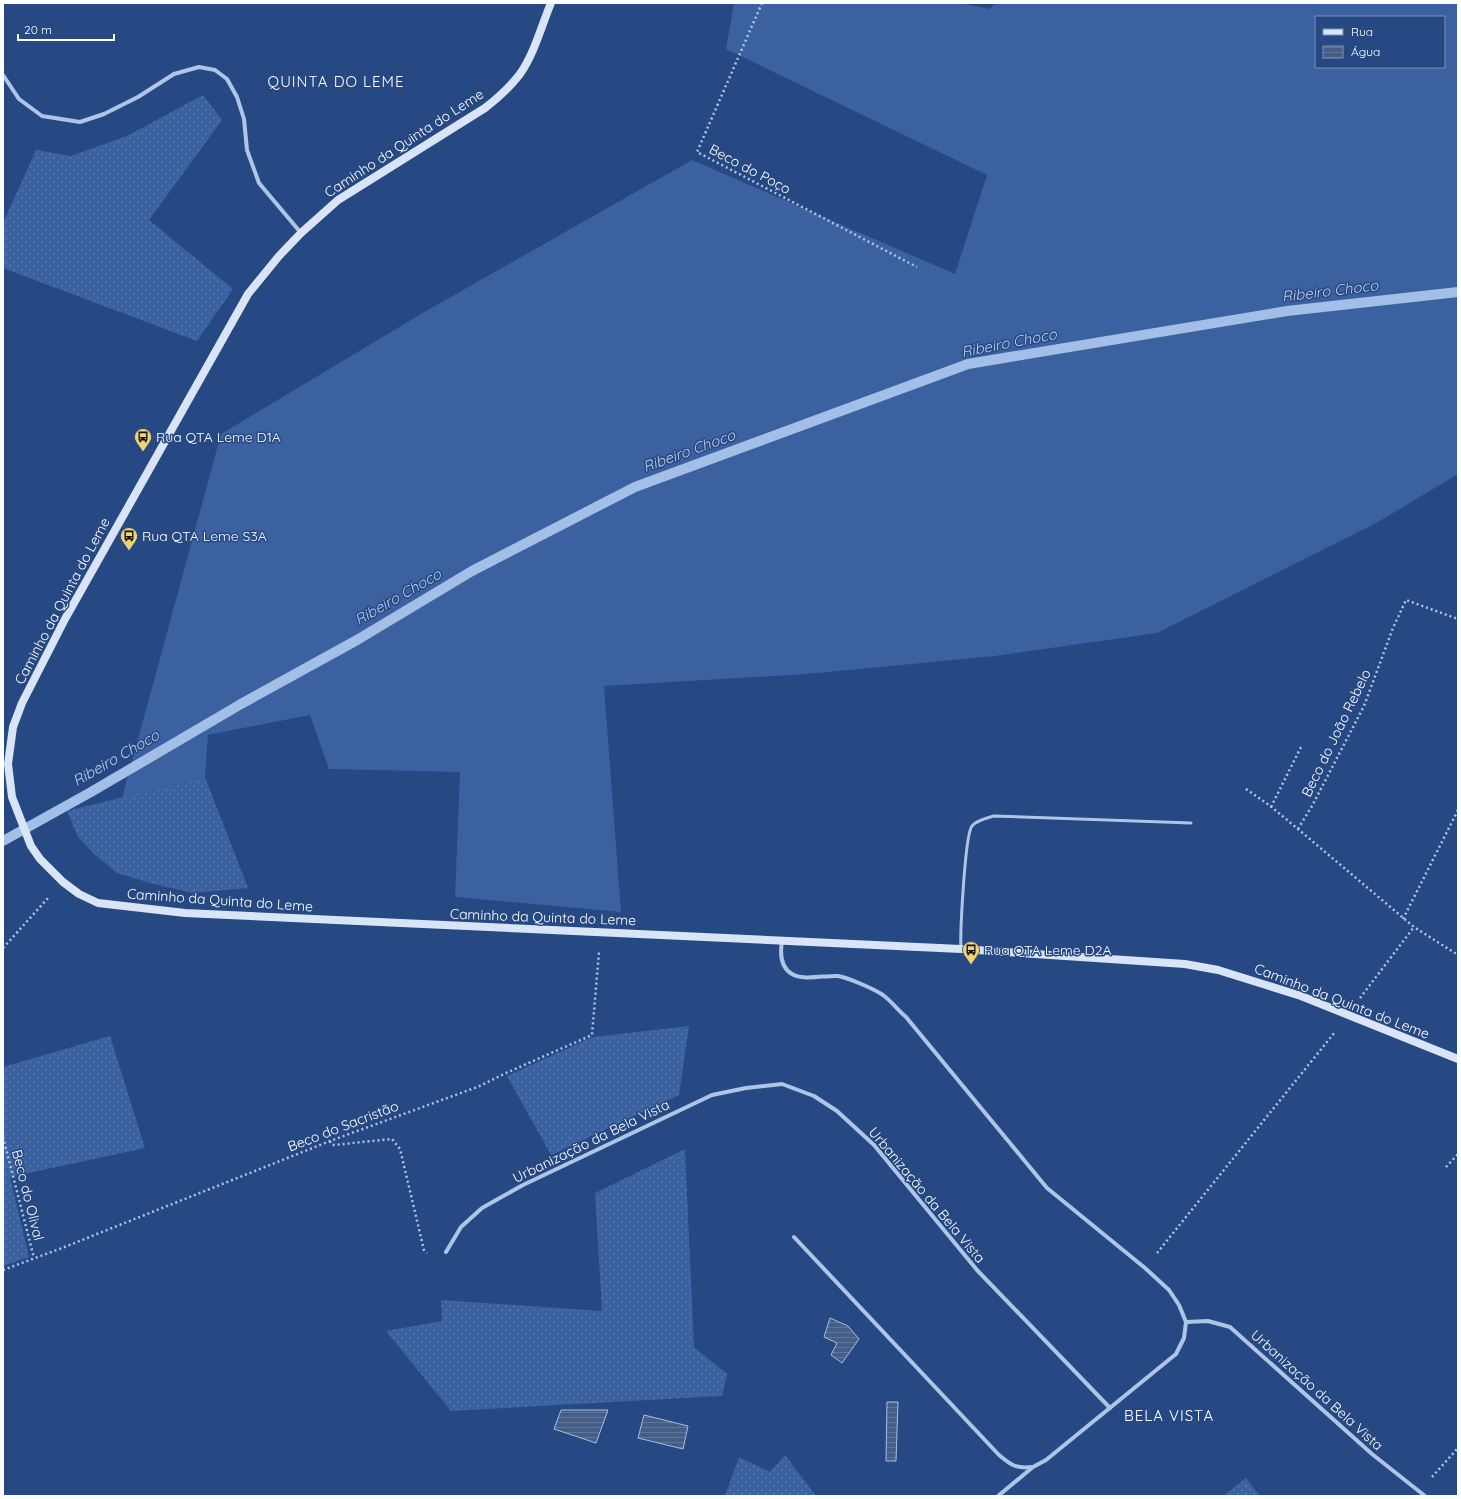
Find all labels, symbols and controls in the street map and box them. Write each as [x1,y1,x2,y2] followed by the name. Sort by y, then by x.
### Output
[18,16,114,42] scale bar
[1315,16,1445,68] legend
[24,22,52,37] text: 20 m
[1351,24,1373,39] text: Rua
[1351,44,1380,59] text: Água
[268,72,404,91] district label: QUINTA DO LEME
[321,85,487,201] street label: Caminho da Quinta do Leme
[706,140,794,198] street label: Beco do Poço
[1281,275,1380,306] water label: Ribeiro Choco
[960,324,1059,361] water label: Ribeiro Choco
[640,425,738,476] water label: Ribeiro Choco
[133,427,153,452] bus stop icon: Rua QTA Leme D1A
[156,428,281,446] place label: Rua QTA Leme D1A
[10,514,114,687] street label: Caminho da Quinta do Leme
[119,526,139,551] bus stop icon: Rua QTA Leme S3A
[142,527,267,545] place label: Rua QTA Leme S3A
[351,564,445,629] water label: Ribeiro Choco
[1297,666,1375,800] street label: Beco do João Rebelo
[69,725,163,790] water label: Ribeiro Choco
[126,885,314,915] street label: Caminho da Quinta do Leme
[450,905,636,929] street label: Caminho da Quinta do Leme
[961,940,981,965] bus stop icon: Rua QTA Leme D2A
[984,941,1111,959] place label: Rua QTA Leme D2A
[1252,959,1432,1043] street label: Caminho da Quinta do Leme
[510,1095,672,1187] street label: Urbanização da Bela Vista
[285,1097,401,1155] street label: Beco do Sacristão
[865,1123,989,1267] street label: Urbanização da Bela Vista
[8,1148,48,1242] street label: Beco do Olival
[1247,1326,1387,1454] street label: Urbanização da Bela Vista
[1124,1406,1214,1425] district label: BELA VISTA

